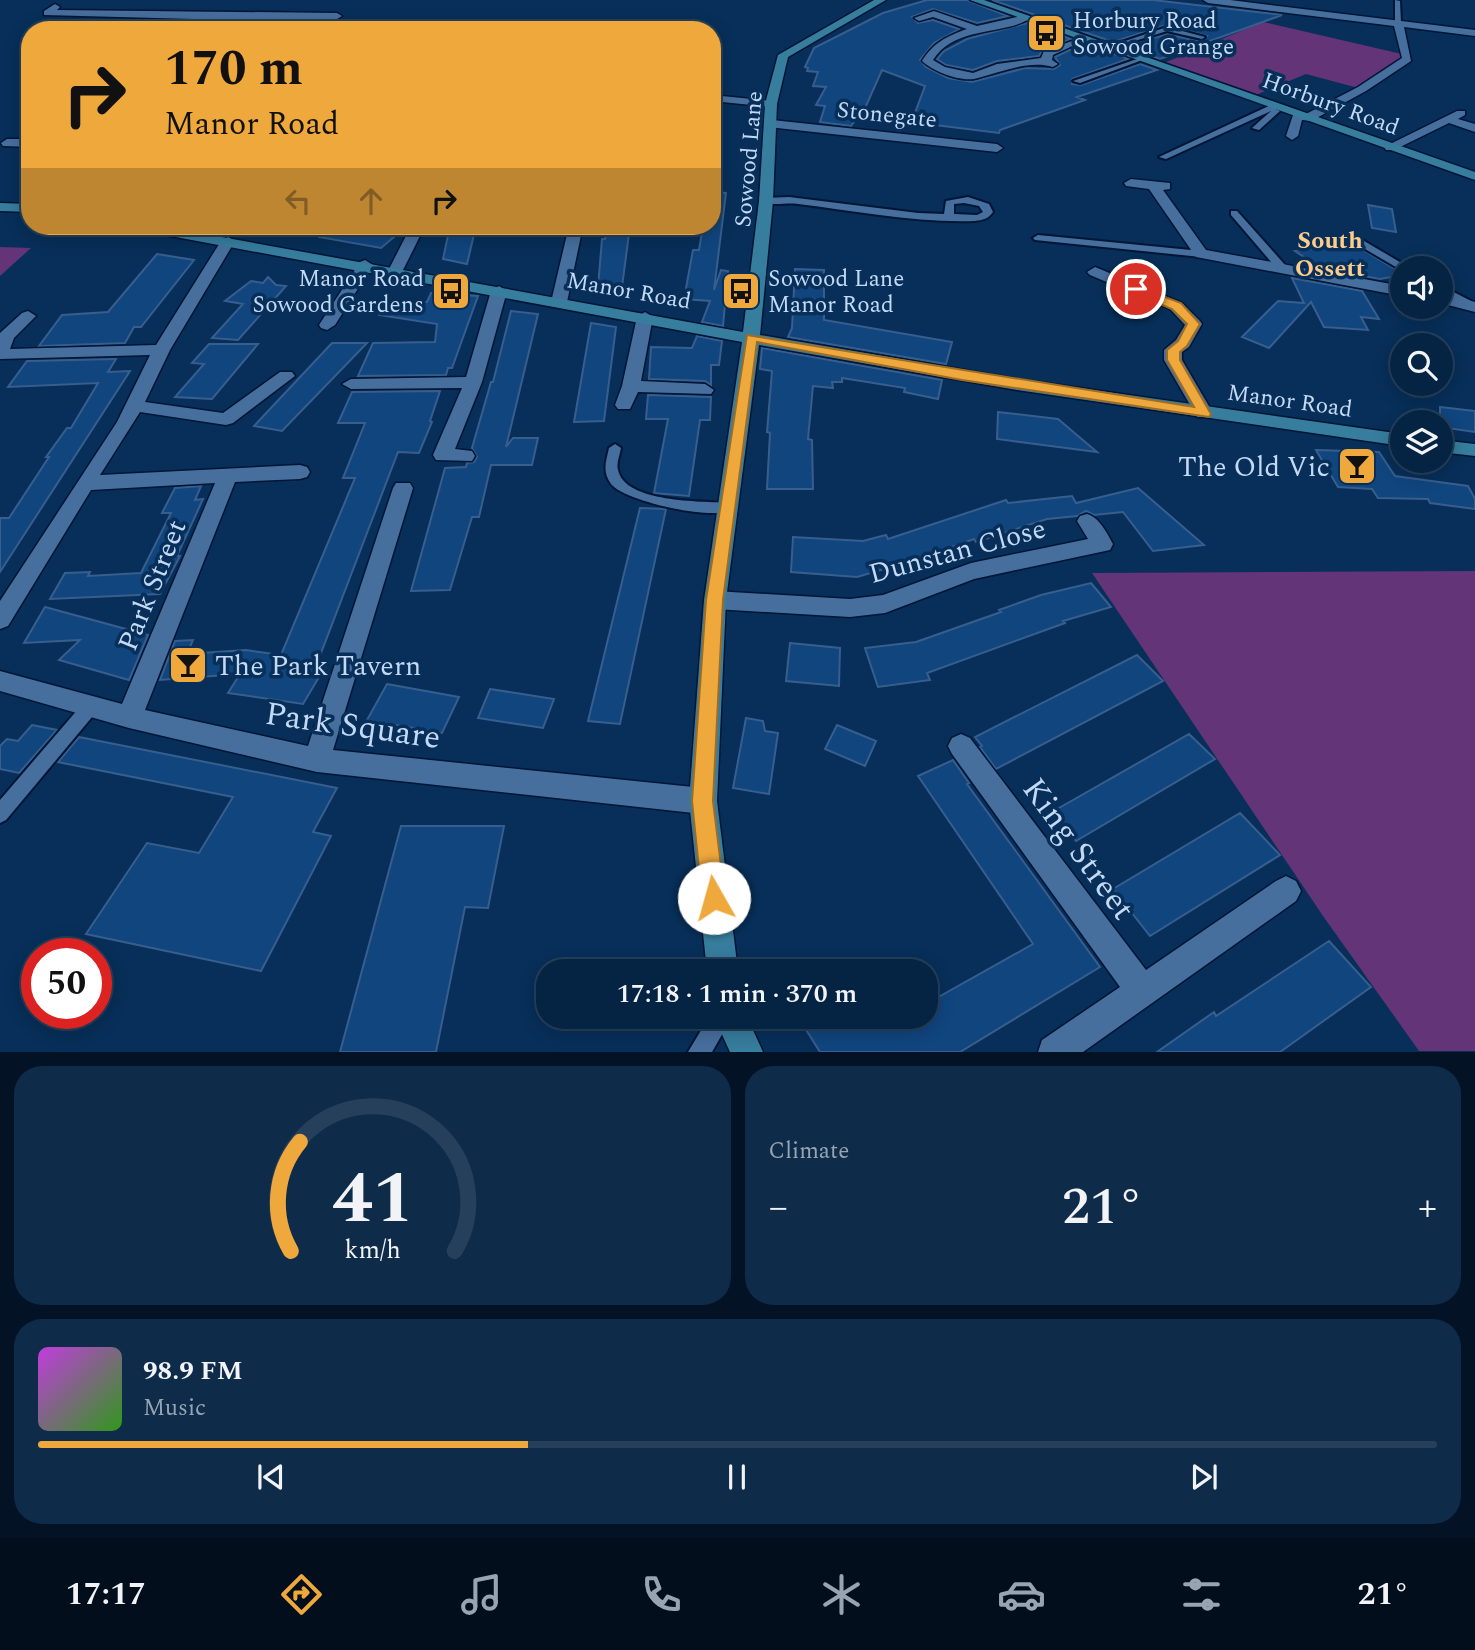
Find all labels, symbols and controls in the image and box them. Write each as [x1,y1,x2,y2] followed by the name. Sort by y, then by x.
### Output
[1073,4,1234,65] place label: Horbury Road Sowood Grange
[1025,12,1067,54] bus stop icon: Horbury Road Sowood Grange
[164,32,303,107] text: 170 m
[49,49,140,140] icon: right
[1257,63,1404,145] street label: Horbury Road
[726,90,773,229] street label: Sowood Lane
[835,93,939,138] street label: Stonegate
[164,100,339,149] text: Manor Road
[279,182,317,220] icon: left
[352,182,390,220] icon: ahead
[425,182,463,220] icon: right
[1295,223,1365,287] district label: South Ossett
[1390,256,1453,473] map controls
[1390,256,1453,319] button: sound
[1106,259,1166,319] pin
[253,262,424,323] place label: Manor Road Sowood Gardens
[768,262,904,323] place label: Sowood Lane Manor Road
[564,263,694,320] street label: Manor Road
[430,270,472,312] bus stop icon: Manor Road Sowood Gardens
[720,270,762,312] bus stop icon: Sowood Lane Manor Road
[1117,270,1155,308] icon: arrive
[1390,333,1453,396] button: search
[1225,375,1355,428] street label: Manor Road
[1390,410,1453,473] button: layers
[1336,445,1378,487] bar icon: The Old Vic
[1178,446,1330,489] place label: The Old Vic
[864,507,1051,596] street label: Dunstan Close
[107,513,198,658] street label: Park Street
[167,644,209,686] bar icon: The Park Tavern
[215,645,421,688] place label: The Park Tavern
[262,689,444,763] street label: Park Square
[1009,767,1147,931] street label: King Street
[677,861,751,935] position arrow
[21,938,112,1029] speed limit sign: 50
[617,974,857,1014] text: 17:18 · 1 min · 370 m
[769,1134,849,1169] text: Climate
[331,1145,413,1256] text: 41
[1062,1168,1144,1247] text: 21°
[769,1179,788,1237] text: −
[1418,1179,1437,1237] text: +
[344,1232,400,1270] text: km/h
[143,1351,243,1391] text: 98.9 FM
[143,1391,206,1426] text: Music
[252,1458,290,1496] icon: previous
[718,1458,756,1496] icon: pause
[1185,1458,1223,1496] icon: next
[66,1570,146,1619] text: 17:17
[277,1570,326,1619] icon: directions
[457,1570,506,1619] icon: music
[637,1570,686,1619] icon: phone
[817,1570,866,1619] icon: climate
[997,1570,1046,1619] icon: car
[1177,1570,1226,1619] icon: filters
[1357,1570,1409,1619] text: 21°

